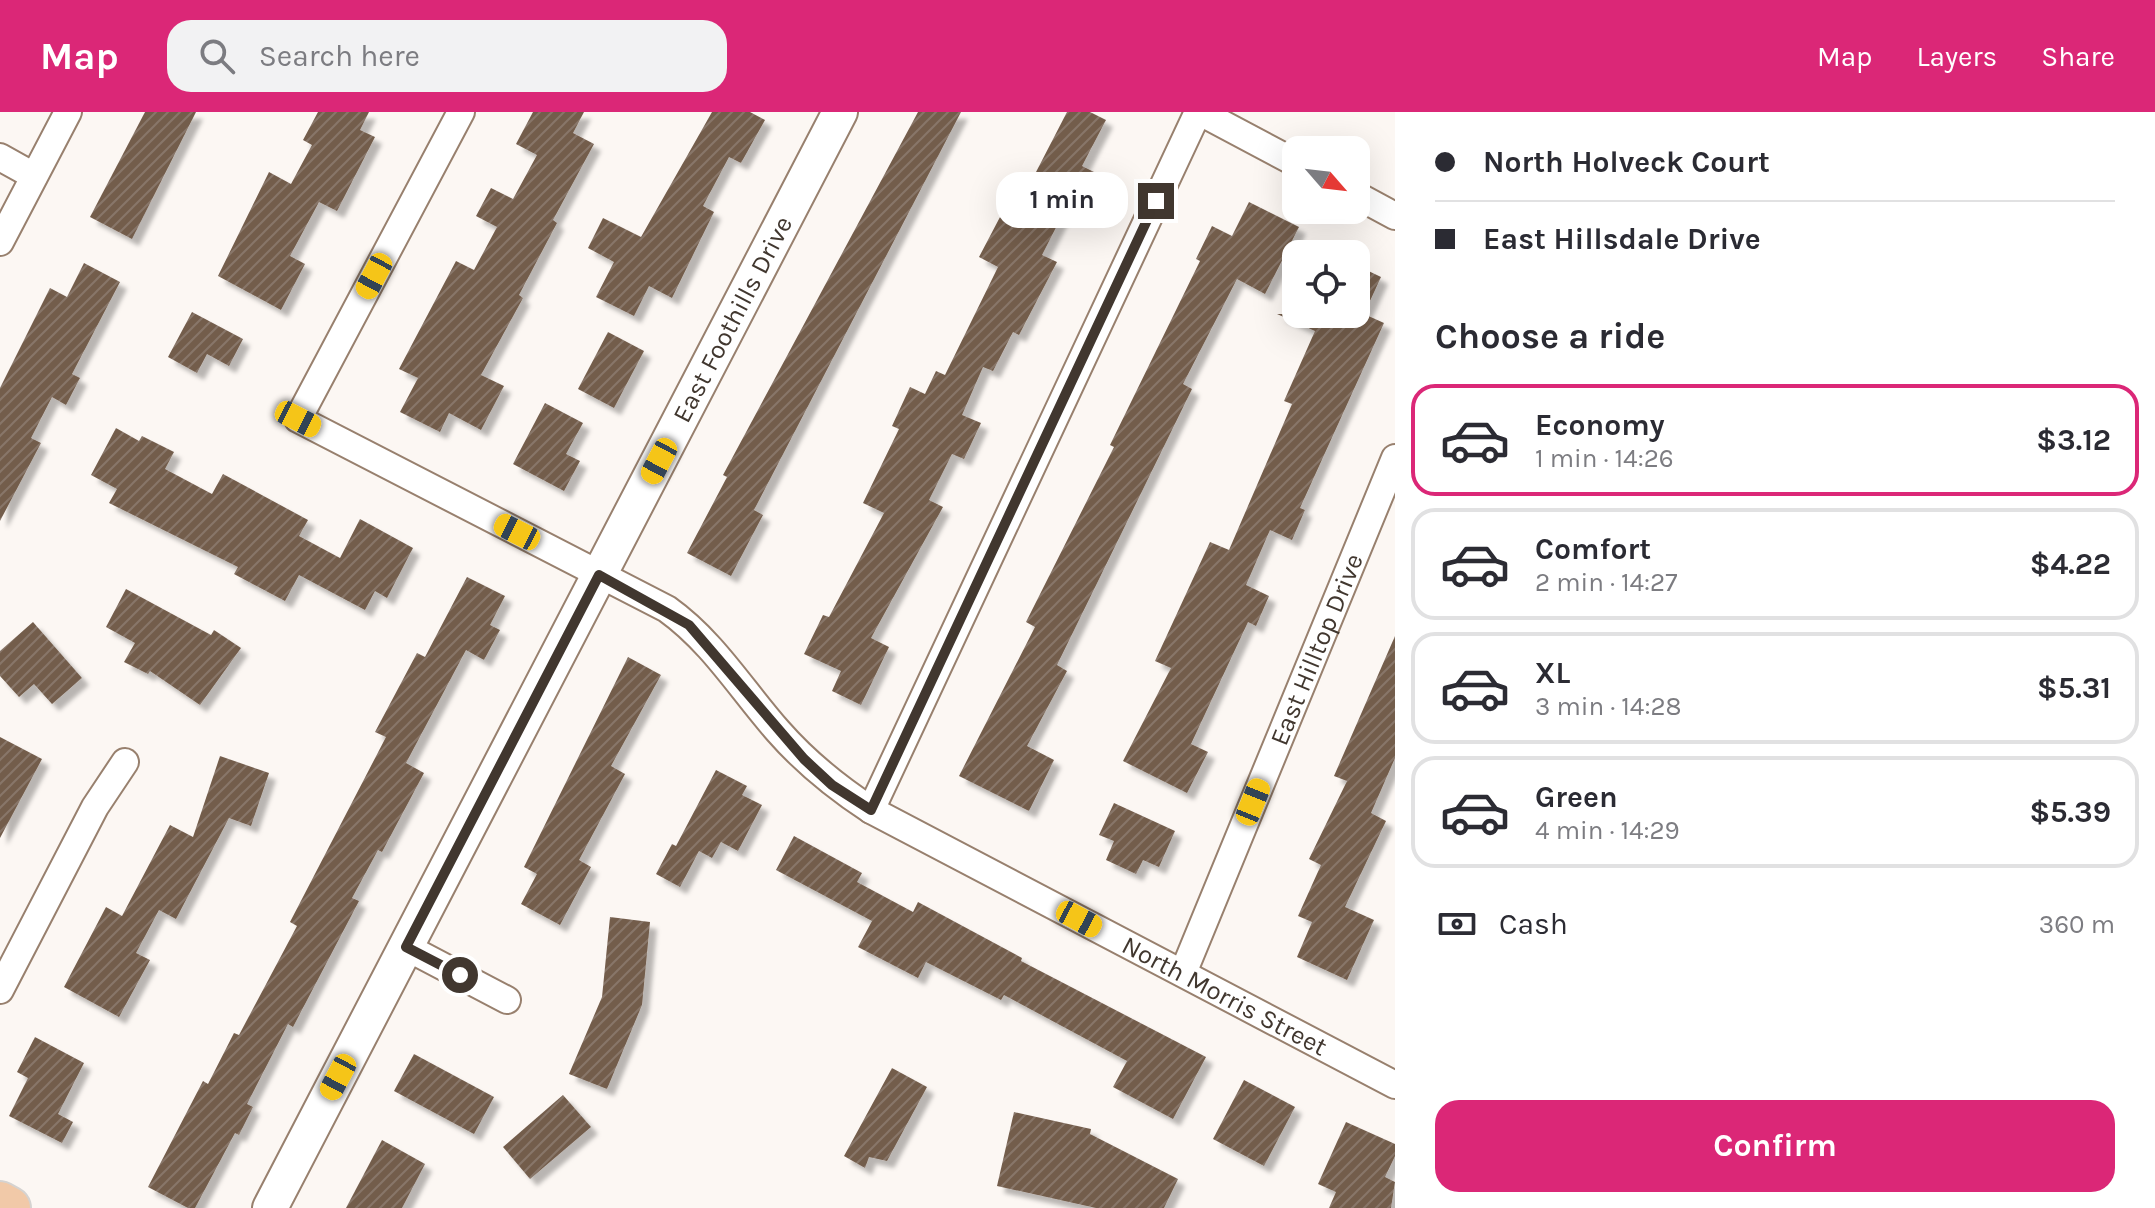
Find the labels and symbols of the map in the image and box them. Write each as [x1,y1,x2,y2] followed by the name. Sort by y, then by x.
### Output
[1282,136,1370,224] north arrow
[996,173,1128,229] callout: 1 min
[1138,183,1174,219] route end
[666,211,799,427] street label: East Foothills Drive
[352,249,396,303] car
[271,397,325,441] car
[637,434,681,488] car
[490,510,544,554] car
[1263,549,1369,750] street label: East Hilltop Drive
[1233,775,1273,829] car
[1052,897,1106,941] car
[1117,929,1333,1062] street label: North Morris Street
[442,957,478,993] route start
[316,1050,360,1104] car

